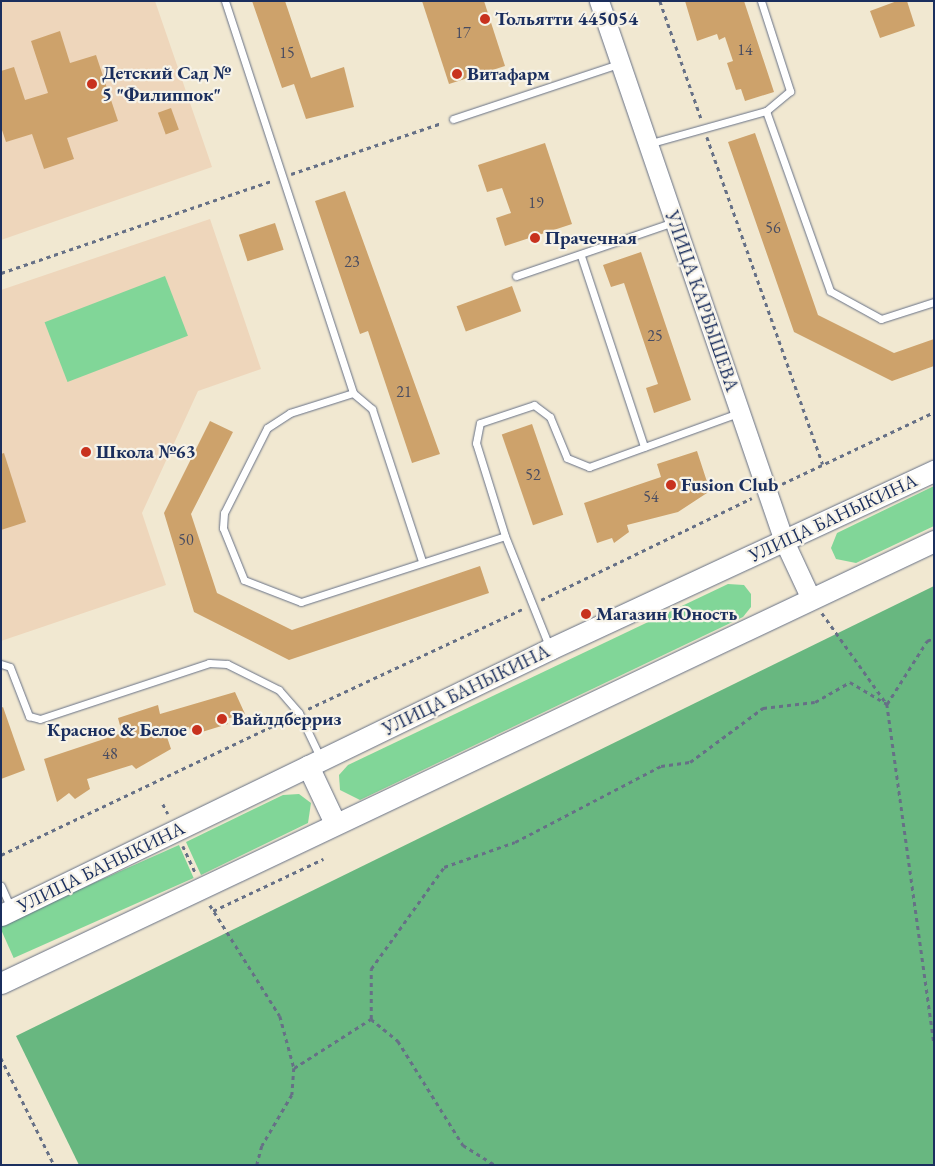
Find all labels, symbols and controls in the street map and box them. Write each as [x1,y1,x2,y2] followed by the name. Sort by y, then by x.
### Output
[495,8,638,30] place label: Тольятти 445054
[479,13,491,25] marker: Тольятти 445054
[455,23,471,43] house number: 17
[737,40,753,60] house number: 14
[279,43,295,63] house number: 15
[102,62,230,106] place label: Детский Сад № 5 "Филиппок"
[467,63,550,85] place label: Витафарм
[451,68,463,80] marker: Витафарм
[86,78,98,90] marker: Детский Сад № 5 "Филиппок"
[528,193,544,213] house number: 19
[660,208,744,394] street label: УЛИЦА КАРБЫШЕВА
[765,218,781,238] house number: 56
[545,227,637,249] place label: Прачечная
[529,232,541,244] marker: Прачечная
[344,252,360,272] house number: 23
[647,326,663,346] house number: 25
[396,382,412,402] house number: 21
[96,441,196,463] place label: Школа №63
[80,446,92,458] marker: Школа №63
[525,465,541,485] house number: 52
[745,469,921,567] street label: УЛИЦА БАНЫКИНА
[681,474,778,496] place label: Fusion Club
[665,479,677,491] marker: Fusion Club
[643,487,659,507] house number: 54
[178,530,194,550] house number: 50
[596,603,737,625] place label: Магазин Юность
[580,608,592,620] marker: Магазин Юность
[379,640,553,740] street label: УЛИЦА БАНЫКИНА
[232,708,341,730] place label: Вайлдберриз
[216,713,228,725] marker: Вайлдберриз
[47,719,187,741] place label: Красное & Белое
[191,724,203,736] marker: Красное & Белое
[102,744,118,764] house number: 48
[14,817,188,917] street label: УЛИЦА БАНЫКИНА

